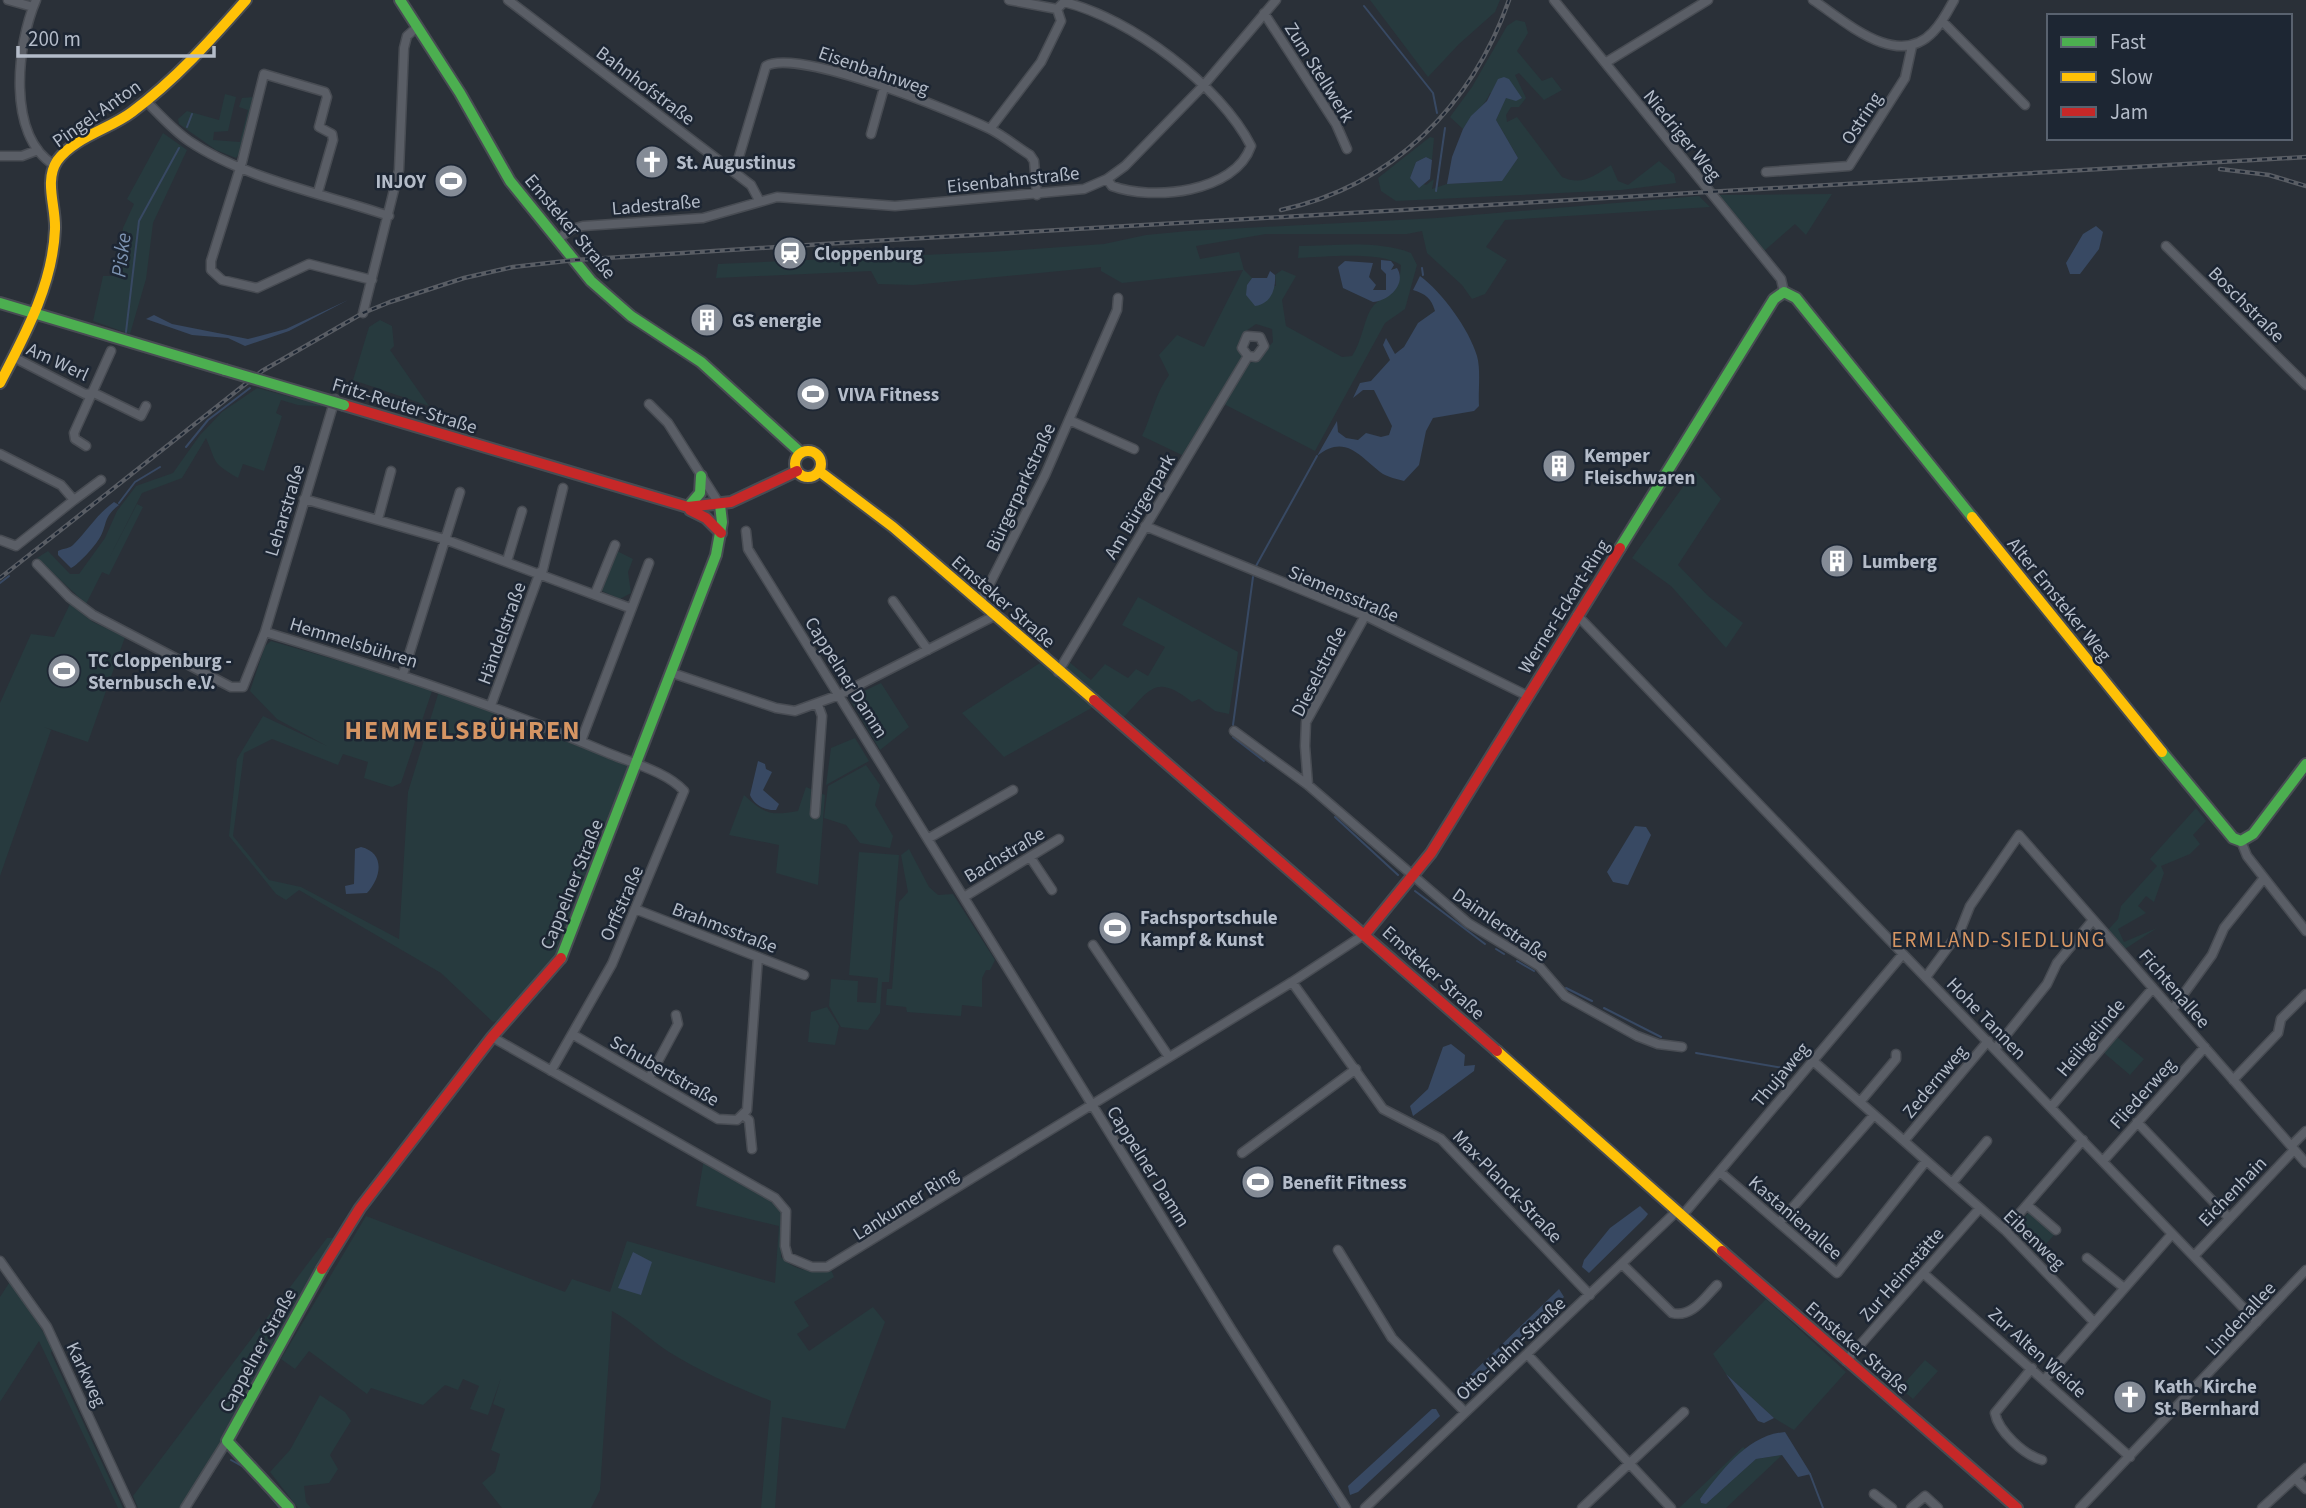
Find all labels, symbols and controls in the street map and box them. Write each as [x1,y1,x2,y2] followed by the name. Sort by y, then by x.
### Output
[18,14,214,58] scale bar
[2047,14,2292,140] legend
[1277,17,1361,129] street label: Zum Stellwerk
[28,24,81,54] text: 200 m
[2110,27,2146,57] text: Fast
[590,40,700,132] street label: Bahnhofstraße
[815,40,933,103] street label: Eisenbahnweg
[2110,62,2153,92] text: Slow
[47,74,147,155] street label: Pingel-Anton
[1636,84,1728,188] street label: Niedriger Weg
[1835,87,1890,150] street label: Ostring
[2110,97,2148,127] text: Jam
[633,143,671,181] church icon: St. Augustinus
[676,150,796,177] place label: St. Augustinus
[946,160,1081,201] street label: Eisenbahnstraße
[432,162,470,200] sports icon: INJOY
[518,168,622,285] street label: Emsteker Straße
[375,169,427,196] place label: INJOY
[611,188,702,223] street label: Ladestraße
[103,231,139,279] water label: Piske
[771,234,809,272] station icon: Cloppenburg
[814,241,923,268] place label: Cloppenburg
[2202,261,2290,349] street label: Boschstraße
[688,301,726,339] building icon: GS energie
[732,308,822,335] place label: GS energie
[22,336,93,389] street label: Am Werl
[329,372,480,441] street label: Fritz-Reuter-Straße
[794,375,832,413] sports icon: VIVA Fitness
[837,382,939,409] place label: VIVA Fitness
[980,419,1063,556] street label: Bürgerparkstraße
[1584,443,1695,492] place label: Kemper Fleischwaren
[1540,447,1578,485] building icon: Kemper Fleischwaren
[1098,448,1183,565] street label: Am Bürgerpark
[259,461,312,560] street label: Leharstraße
[2000,532,2118,668] street label: Alter Emsteker Weg
[1512,534,1617,679] street label: Werner-Eckart-Ring
[1818,542,1856,580] building icon: Lumberg
[945,549,1061,655] street label: Emsteker Straße
[1862,549,1937,576] place label: Lumberg
[1284,559,1403,630] street label: Siemensstraße
[471,578,533,689] street label: Händelstraße
[286,611,421,676] street label: Hemmelsbühren
[798,612,894,744] street label: Cappelner Damm
[1285,622,1354,722] street label: Dieselstraße
[88,648,232,697] place label: TC Cloppenburg - Sternbusch e.V.
[45,652,83,690] sports icon: TC Cloppenburg - Sternbusch e.V.
[345,712,581,749] district label: HEMMELSBÜHREN
[534,815,611,954] street label: Cappelner Straße
[959,821,1050,890] street label: Bachstraße
[594,861,651,946] street label: Orffstraße
[1446,882,1554,969] street label: Daimlerstraße
[668,896,781,961] street label: Brahmsstraße
[1140,905,1278,954] place label: Fachsportschule Kampf & Kunst
[1096,909,1134,947] sports icon: Fachsportschule Kampf & Kunst
[1376,920,1490,1027] street label: Emsteker Straße
[1891,925,2107,955] district label: ERMLAND-SIEDLUNG
[2132,943,2216,1035] street label: Fichtenallee
[1940,972,2032,1066] street label: Hohe Tannen
[2050,993,2132,1083] street label: Heiligelinde
[605,1029,724,1114] street label: Schubertstraße
[1746,1036,1817,1113] street label: Thujaweg
[1896,1039,1974,1125] street label: Zedernweg
[2104,1052,2183,1136] street label: Fliederweg
[1100,1101,1196,1233] street label: Cappelner Damm
[1446,1124,1568,1250] street label: Max-Planck-Straße
[2193,1151,2274,1233] street label: Eichenhain
[848,1161,964,1247] street label: Lankumer Ring
[1239,1163,1277,1201] sports icon: Benefit Fitness
[1282,1170,1407,1197] place label: Benefit Fitness
[1742,1170,1848,1267] street label: Kastanienallee
[1997,1203,2071,1277] street label: Eibenweg
[1853,1222,1951,1328] street label: Zur Heimstätte
[2200,1276,2283,1362] street label: Lindenallee
[213,1284,304,1418] street label: Cappelner Straße
[1450,1291,1572,1407] street label: Otto-Hahn-Straße
[1799,1295,1915,1401] street label: Emsteker Straße
[1982,1301,2092,1405] street label: Zur Alten Weide
[59,1338,113,1412] street label: Karkweg
[2154,1374,2259,1423] place label: Kath. Kirche St. Bernhard
[2111,1378,2149,1416] church icon: Kath. Kirche St. Bernhard

